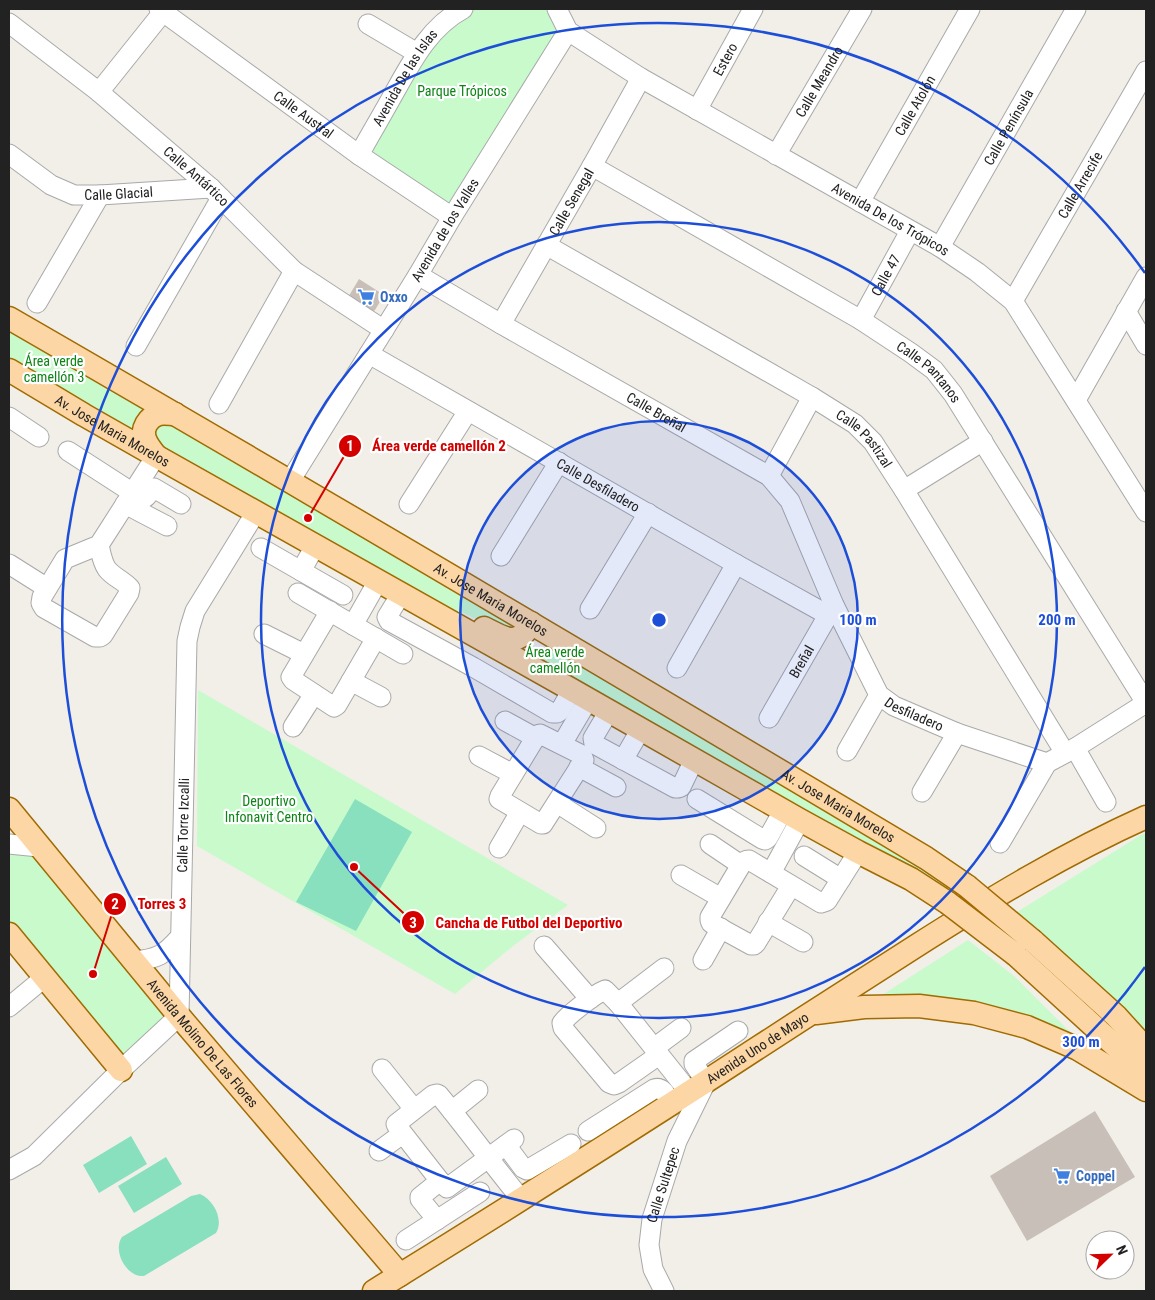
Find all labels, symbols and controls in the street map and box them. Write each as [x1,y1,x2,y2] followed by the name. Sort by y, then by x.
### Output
[369,26,441,129] street label: Avenida De las Islas
[710,40,741,79] street label: Estero
[792,43,846,120] street label: Calle Meandro
[891,73,938,139] street label: Calle Atolón
[417,83,507,99] park label: Parque Trópicos
[980,86,1037,168] street label: Calle Península
[271,87,337,142] street label: Calle Austral
[160,143,232,209] street label: Calle Antártico
[1055,148,1106,221] street label: Calle Arrecife
[546,165,597,238] street label: Calle Senegal
[408,176,482,284] street label: Avenida de los Valles
[829,179,952,259] street label: Avenida De los Trópicos
[84,184,153,203] street label: Calle Glacial
[868,252,903,299] street label: Calle 47
[356,287,376,307] supermarket icon: Oxxo
[380,289,408,305] place label: Oxxo
[894,338,964,405] street label: Calle Pantanos
[24,352,84,385] park label: Área verde camellón 3
[624,389,689,435] street label: Calle Breñal
[52,392,173,470] street label: Av. Jose Maria Morelos
[833,406,895,471] street label: Calle Pastizal
[337,431,516,461] callout: Área verde camellón 2
[346,437,354,455] text: 1
[372,437,506,455] text: Área verde camellón 2
[554,455,643,515] street label: Calle Desfiladero
[431,560,551,639] street label: Av. Jose Maria Morelos
[650,611,668,629] centre of rings
[839,611,877,629] text: 100 m
[1038,611,1076,629] text: 200 m
[786,642,817,681] street label: Breñal
[526,643,585,676] park label: Área verde camellón
[882,694,946,734] street label: Desfiladero
[778,766,898,846] street label: Av. Jose Maria Morelos
[174,778,192,873] street label: Calle Torre Izcalli
[225,793,313,825] park label: Deportivo Infonavit Centro
[103,889,197,919] callout: Torres 3
[111,895,119,913] text: 2
[138,895,186,913] text: Torres 3
[401,907,633,937] callout: Cancha de Futbol del Deportivo
[409,914,417,932] text: 3
[435,914,623,932] text: Cancha de Futbol del Deportivo
[144,976,261,1111] street label: Avenida Molino De Las Flores
[703,1009,812,1087] street label: Avenida Uno de Mayo
[1062,1033,1100,1051] text: 300 m
[643,1145,683,1225] street label: Calle Sultepec
[1052,1166,1072,1186] supermarket icon: Coppel
[1076,1168,1115,1184] place label: Coppel
[1085,1230,1135,1280] north arrow
[1113,1243,1131,1257] text: N

